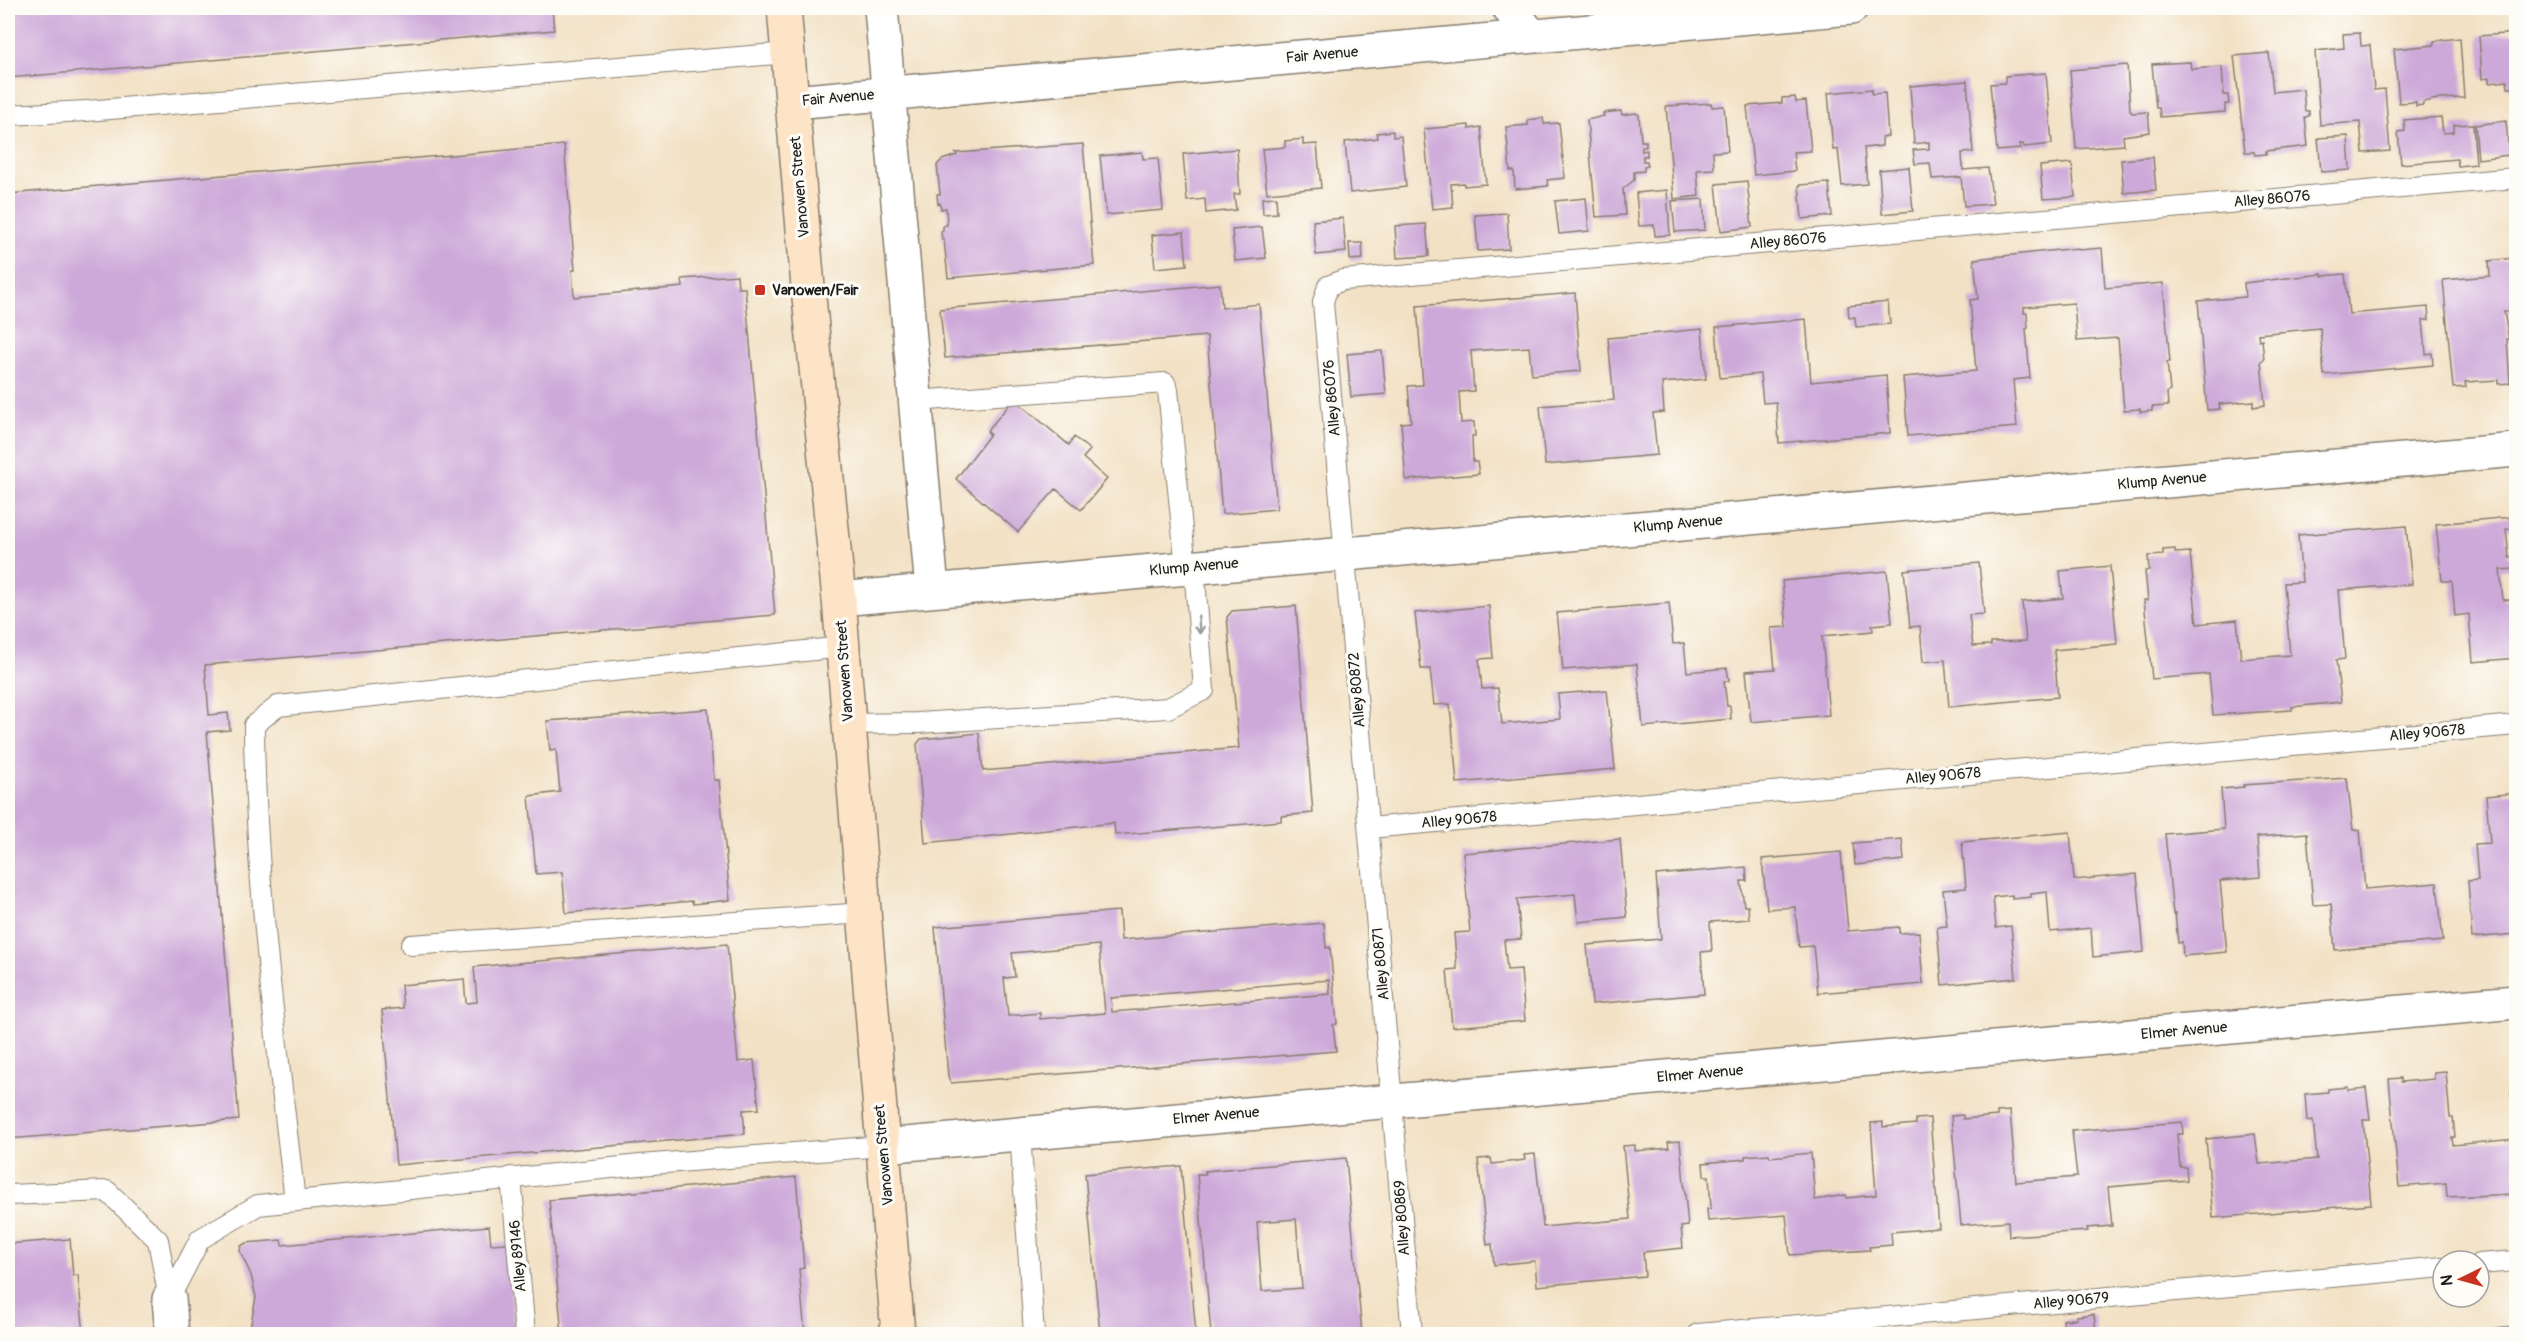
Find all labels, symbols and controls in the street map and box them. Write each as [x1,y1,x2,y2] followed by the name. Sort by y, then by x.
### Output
[1285,42,1360,68] street label: Fair Avenue
[801,85,876,111] street label: Fair Avenue
[786,134,814,239] street label: Vanowen Street
[2233,186,2311,212] street label: Alley 86076
[1749,228,1827,254] street label: Alley 86076
[772,281,859,300] place label: Vanowen/Fair
[753,283,767,297] marker: Vanowen/Fair
[1319,359,1345,437] street label: Alley 86076
[2117,468,2208,494] street label: Klump Avenue
[1633,511,1724,537] street label: Klump Avenue
[1149,554,1240,580] street label: Klump Avenue
[1194,615,1205,635] one-way arrow
[832,619,858,722] street label: Vanowen Street
[1344,652,1370,728] street label: Alley 80872
[2388,720,2466,746] street label: Alley 90678
[1904,763,1982,789] street label: Alley 90678
[1420,807,1498,833] street label: Alley 90678
[1368,927,1394,1001] street label: Alley 80871
[2140,1018,2229,1044] street label: Elmer Avenue
[1656,1061,1745,1087] street label: Elmer Avenue
[870,1102,898,1207] street label: Vanowen Street
[1172,1103,1261,1129] street label: Elmer Avenue
[1390,1180,1414,1256] street label: Alley 80869
[505,1219,531,1293] street label: Alley 89146
[2431,1249,2491,1309] north arrow
[2437,1274,2457,1286] text: N
[2032,1288,2110,1314] street label: Alley 90679

